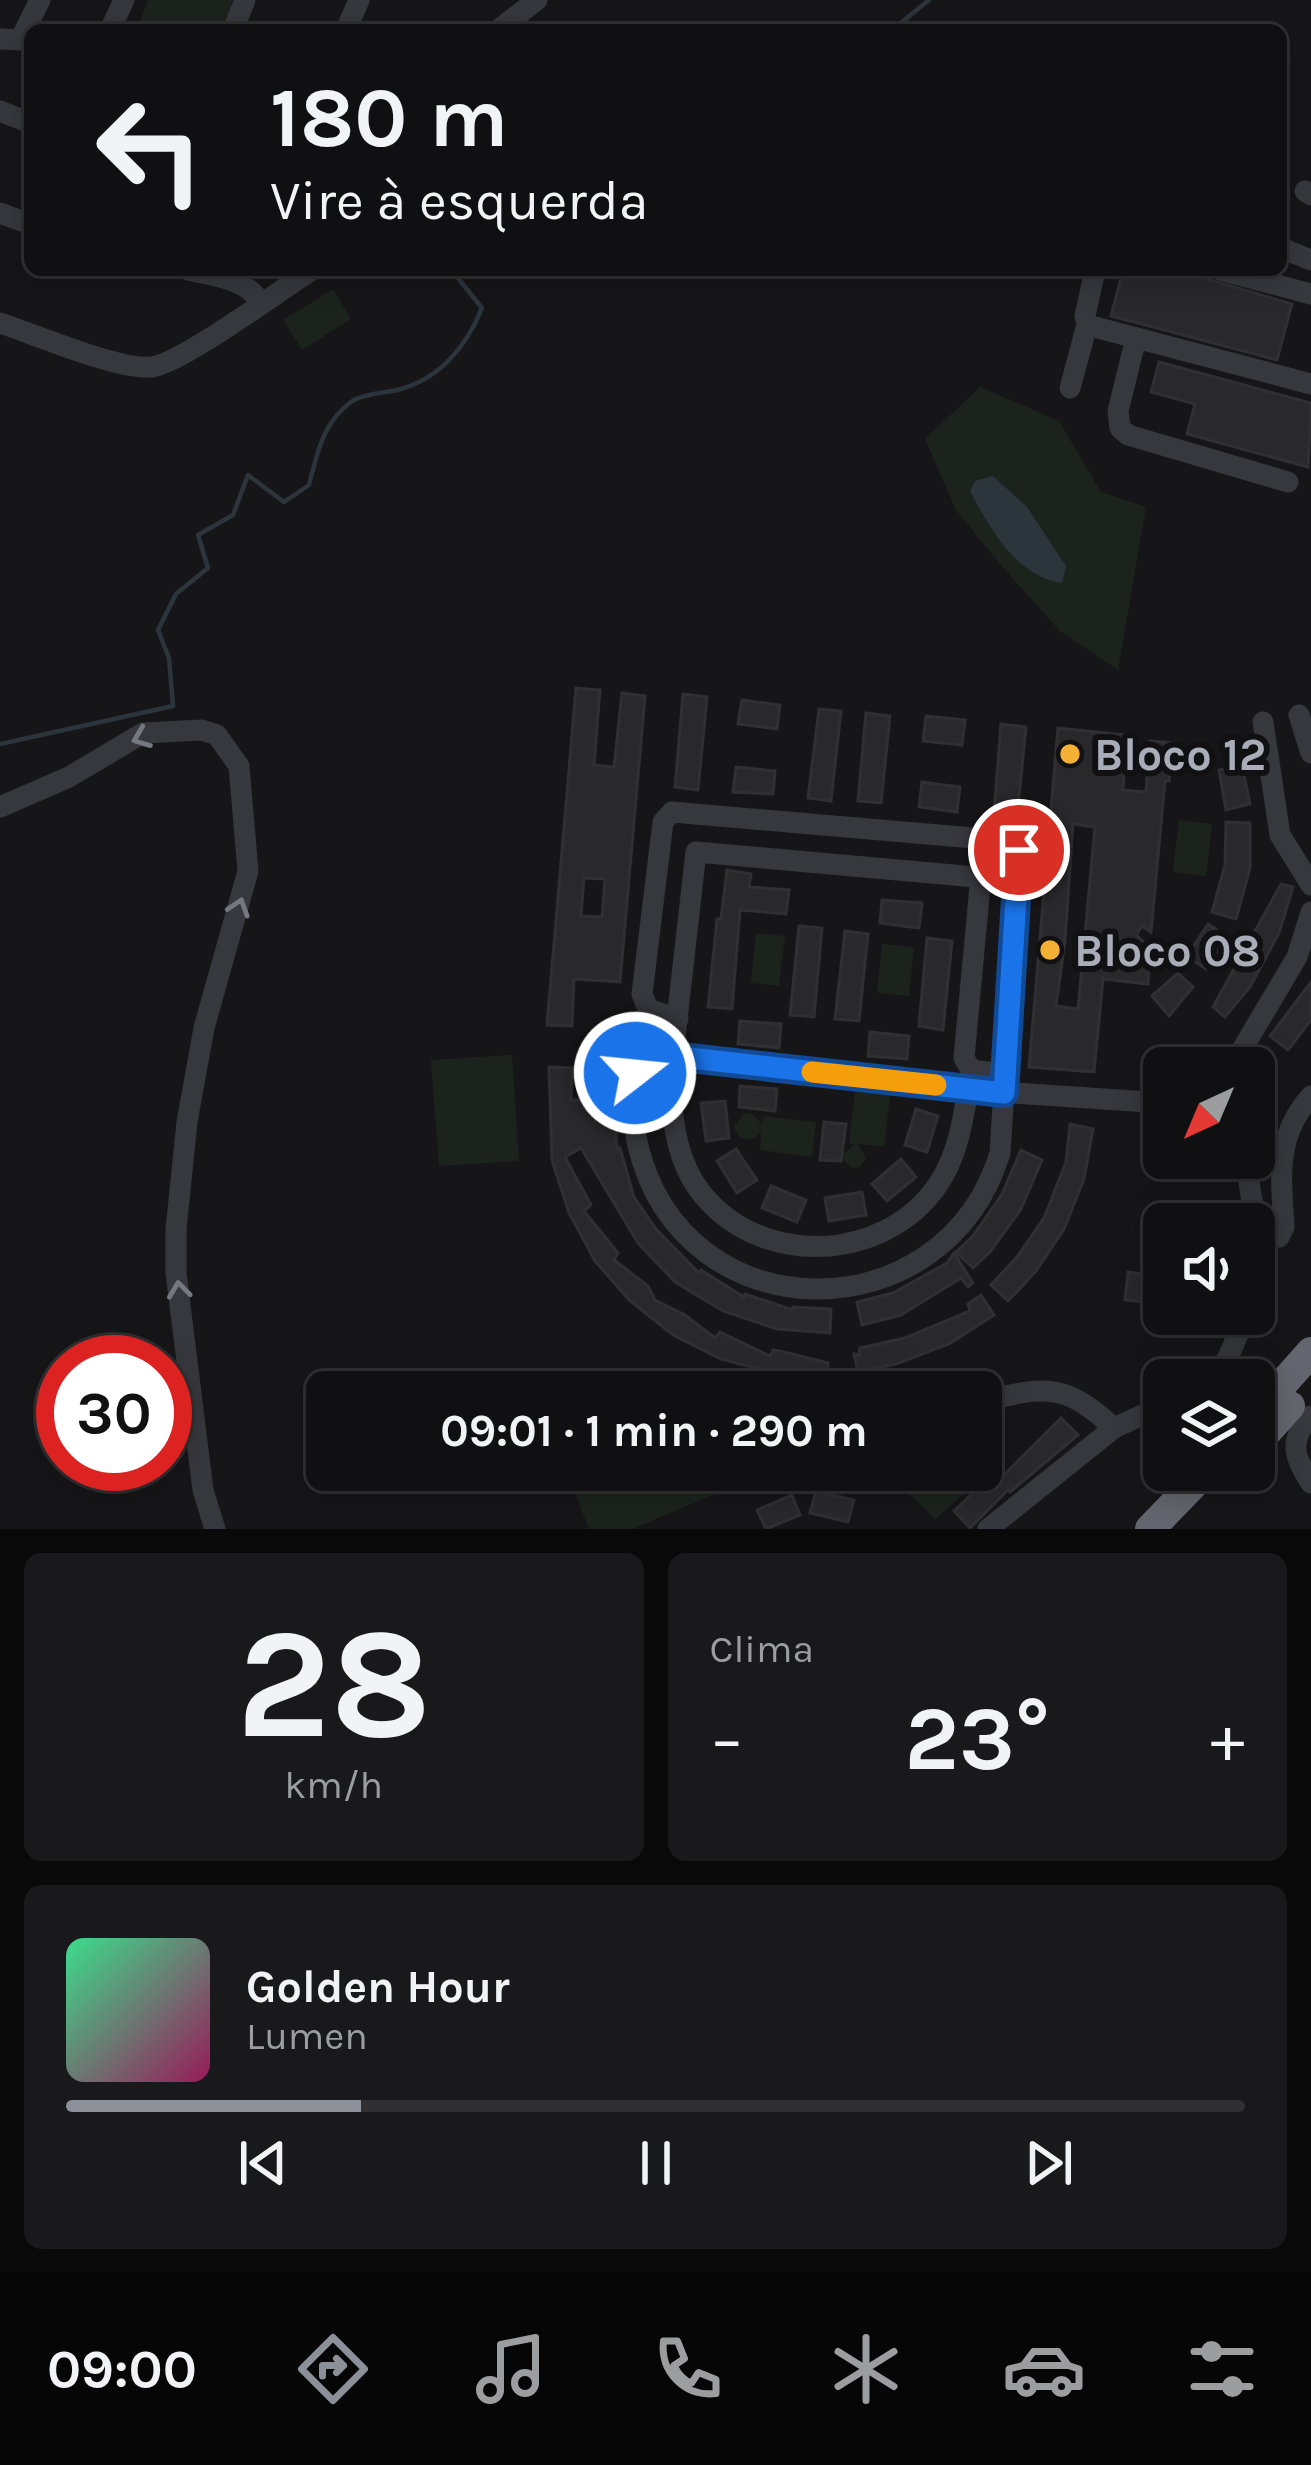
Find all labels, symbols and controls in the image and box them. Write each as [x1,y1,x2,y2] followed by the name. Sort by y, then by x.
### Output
[270,69,508,167] text: 180 m
[72,72,228,228] icon: left
[270,169,648,233] text: Vire à esquerda
[132,723,153,747] one-way arrow
[1094,729,1266,781] place label: Bloco 12
[1057,741,1083,767] marker: Bloco 12
[968,799,1070,901] pin
[986,817,1052,883] icon: arrive
[224,897,249,918] one-way arrow
[1074,925,1261,977] place label: Bloco 08
[1037,937,1063,963] marker: Bloco 08
[572,1010,698,1136] position arrow
[1143,1047,1275,1179] north arrow
[1143,1047,1275,1491] map controls
[1143,1203,1275,1335] button: sound
[166,1280,192,1299] one-way arrow
[36,1335,192,1491] speed limit sign: 30
[1143,1359,1275,1491] button: layers
[440,1405,868,1457] text: 09:01 · 1 min · 290 m
[236,1593,431,1775] text: 28
[710,1626,814,1672] text: Clima
[905,1686,1050,1792] text: 23°
[710,1700,744,1778] text: −
[1210,1700,1245,1778] text: +
[284,1762,383,1808] text: km/h
[246,1961,510,2013] text: Golden Hour
[246,2013,368,2059] text: Lumen
[230,2130,296,2196] icon: previous
[623,2130,689,2196] icon: pause
[1016,2130,1082,2196] icon: next
[291,2327,375,2411] icon: directions
[469,2327,553,2411] icon: music
[646,2327,730,2411] icon: phone
[824,2327,908,2411] icon: climate
[1002,2327,1086,2411] icon: car
[1180,2327,1264,2411] icon: filters
[47,2337,197,2401] text: 09:00

